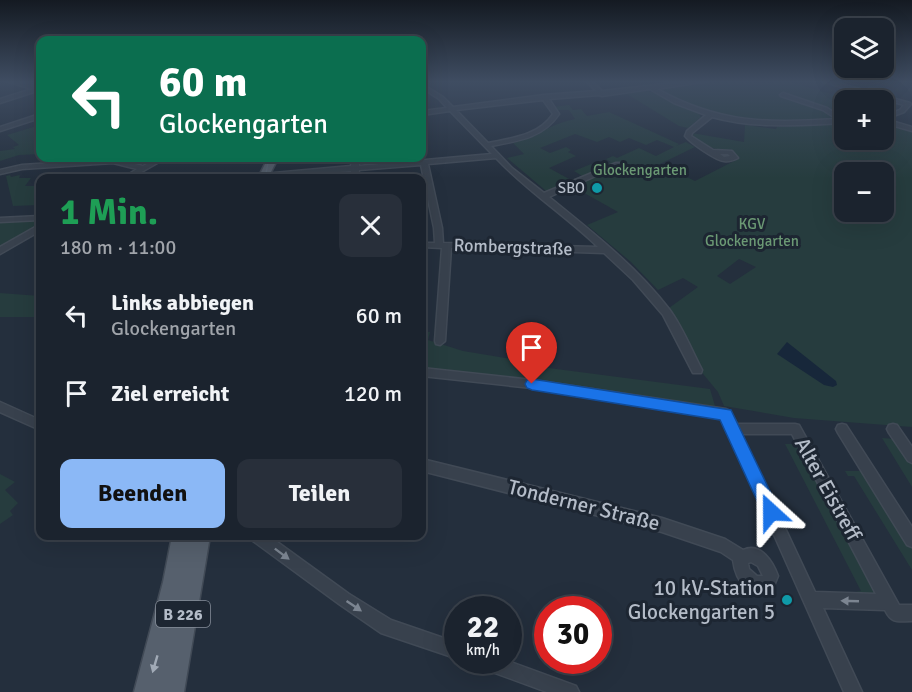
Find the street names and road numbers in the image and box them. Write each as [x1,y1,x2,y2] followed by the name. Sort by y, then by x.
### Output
[453,234,573,260] street label: Rombergstraße
[789,433,868,546] street label: Alter Eistreff
[505,474,663,536] street label: Tonderner Straße
[156,601,210,627] road number: B 226

